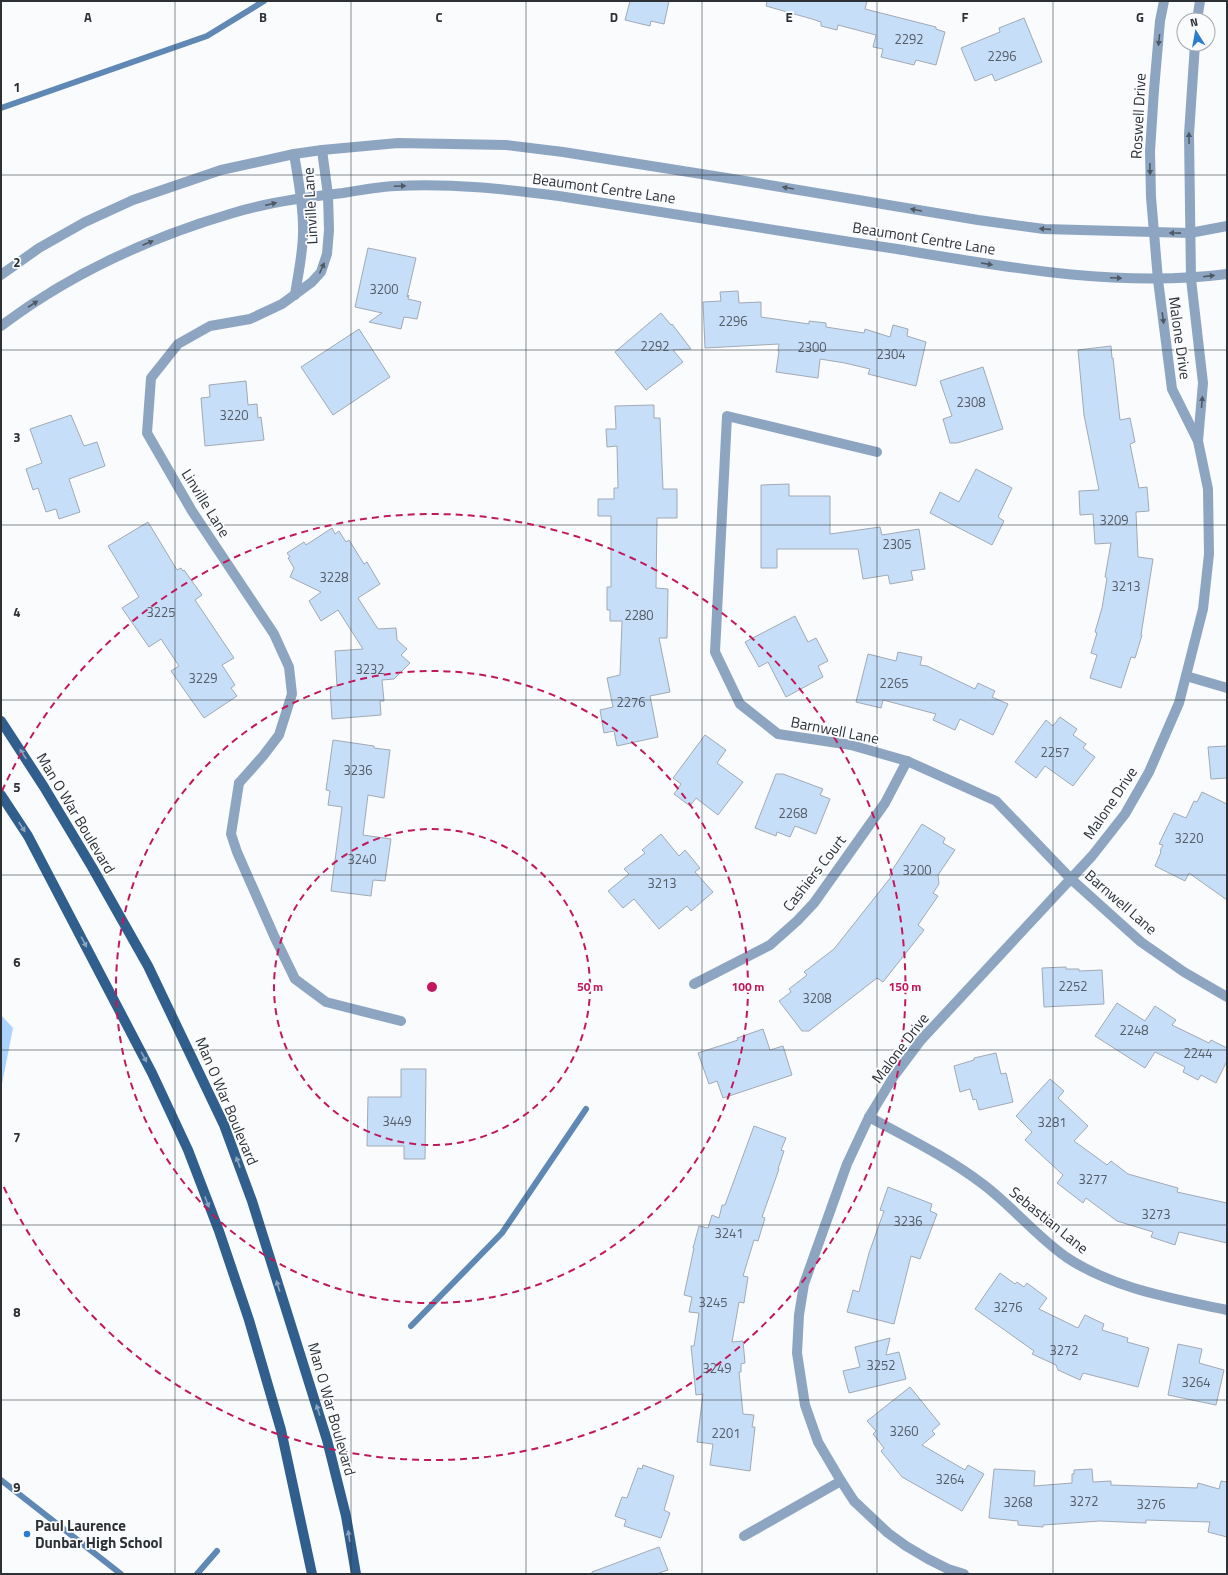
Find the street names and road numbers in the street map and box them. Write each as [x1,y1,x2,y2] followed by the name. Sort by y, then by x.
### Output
[1124,73,1152,159] street label: Roswell Drive
[296,167,324,245] street label: Linville Lane
[531,167,677,209] street label: Beaumont Centre Lane
[851,215,997,261] street label: Beaumont Centre Lane
[1163,295,1197,381] street label: Malone Drive
[176,464,236,542] street label: Linville Lane
[789,710,881,750] street label: Barnwell Lane
[31,748,121,878] street label: Man O War Boulevard
[1077,762,1143,844] street label: Malone Drive
[777,829,852,916] street label: Cashiers Court
[1080,864,1162,940] street label: Barnwell Lane
[866,1008,934,1088] street label: Malone Drive
[190,1033,264,1169] street label: Man O War Boulevard
[1005,1181,1093,1259] street label: Sebastian Lane
[302,1340,362,1478] street label: Man O War Boulevard

